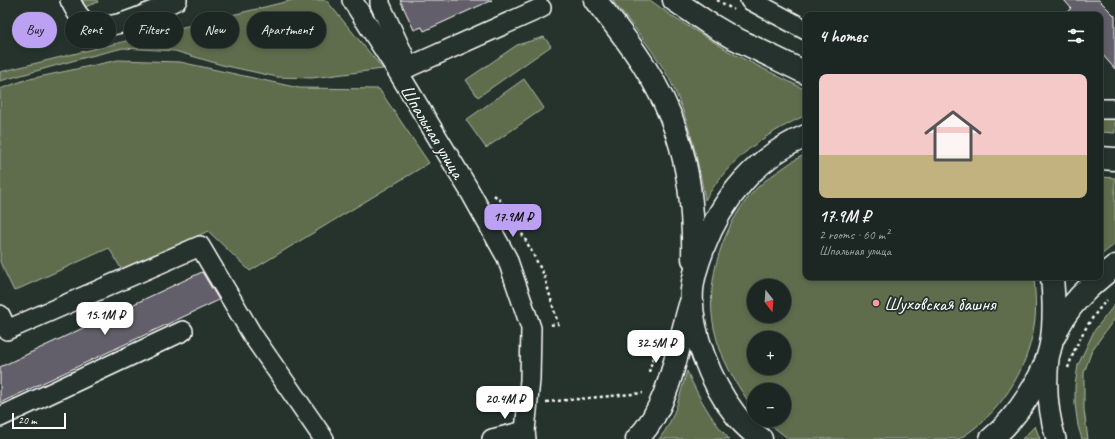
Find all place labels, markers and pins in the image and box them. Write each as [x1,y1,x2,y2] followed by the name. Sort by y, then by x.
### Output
[476,204,550,238] pin: 17.9M ₽
[884,292,997,316] place label: Шуховская башня
[871,298,881,308] marker: Шуховская башня
[68,302,142,336] pin: 15.1M ₽
[619,330,693,364] pin: 32.5M ₽
[468,386,542,420] pin: 20.4M ₽

